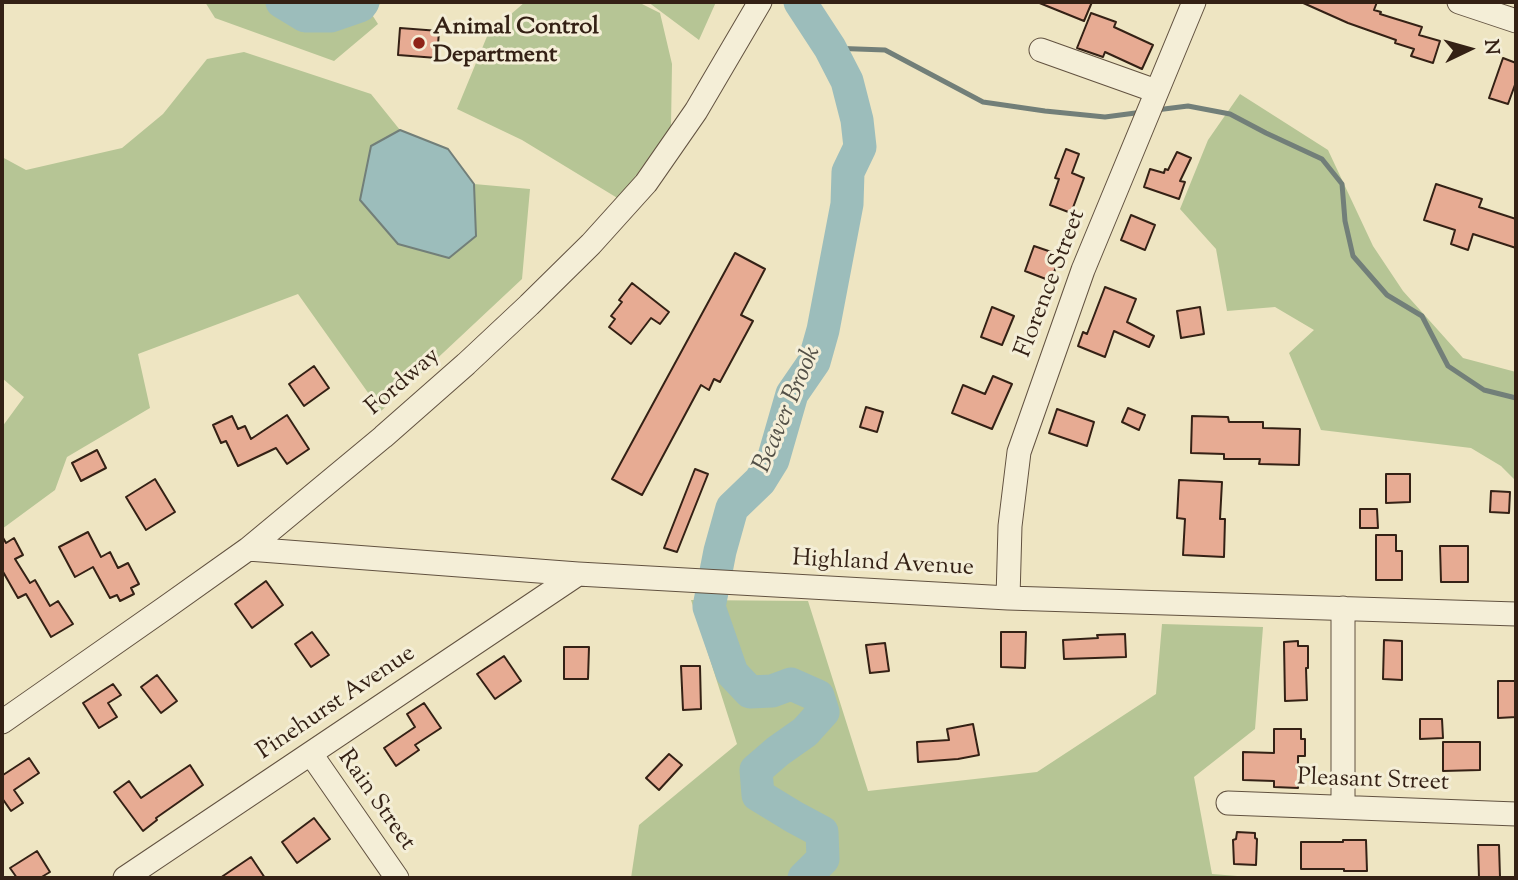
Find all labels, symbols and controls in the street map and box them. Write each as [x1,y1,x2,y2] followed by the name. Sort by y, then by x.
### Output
[1434,14,1504,84] north arrow
[433,15,599,71] place label: Animal Control Department
[411,35,427,51] marker: Animal Control Department
[1476,38,1505,56] text: N
[1011,206,1093,362] street label: Florence Street
[748,342,830,478] water label: Beaver Brook
[361,343,447,423] street label: Fordway
[791,546,975,584] street label: Highland Avenue
[252,640,422,768] street label: Pinehurst Avenue
[330,745,420,857] street label: Rain Street
[1297,765,1449,799] street label: Pleasant Street

